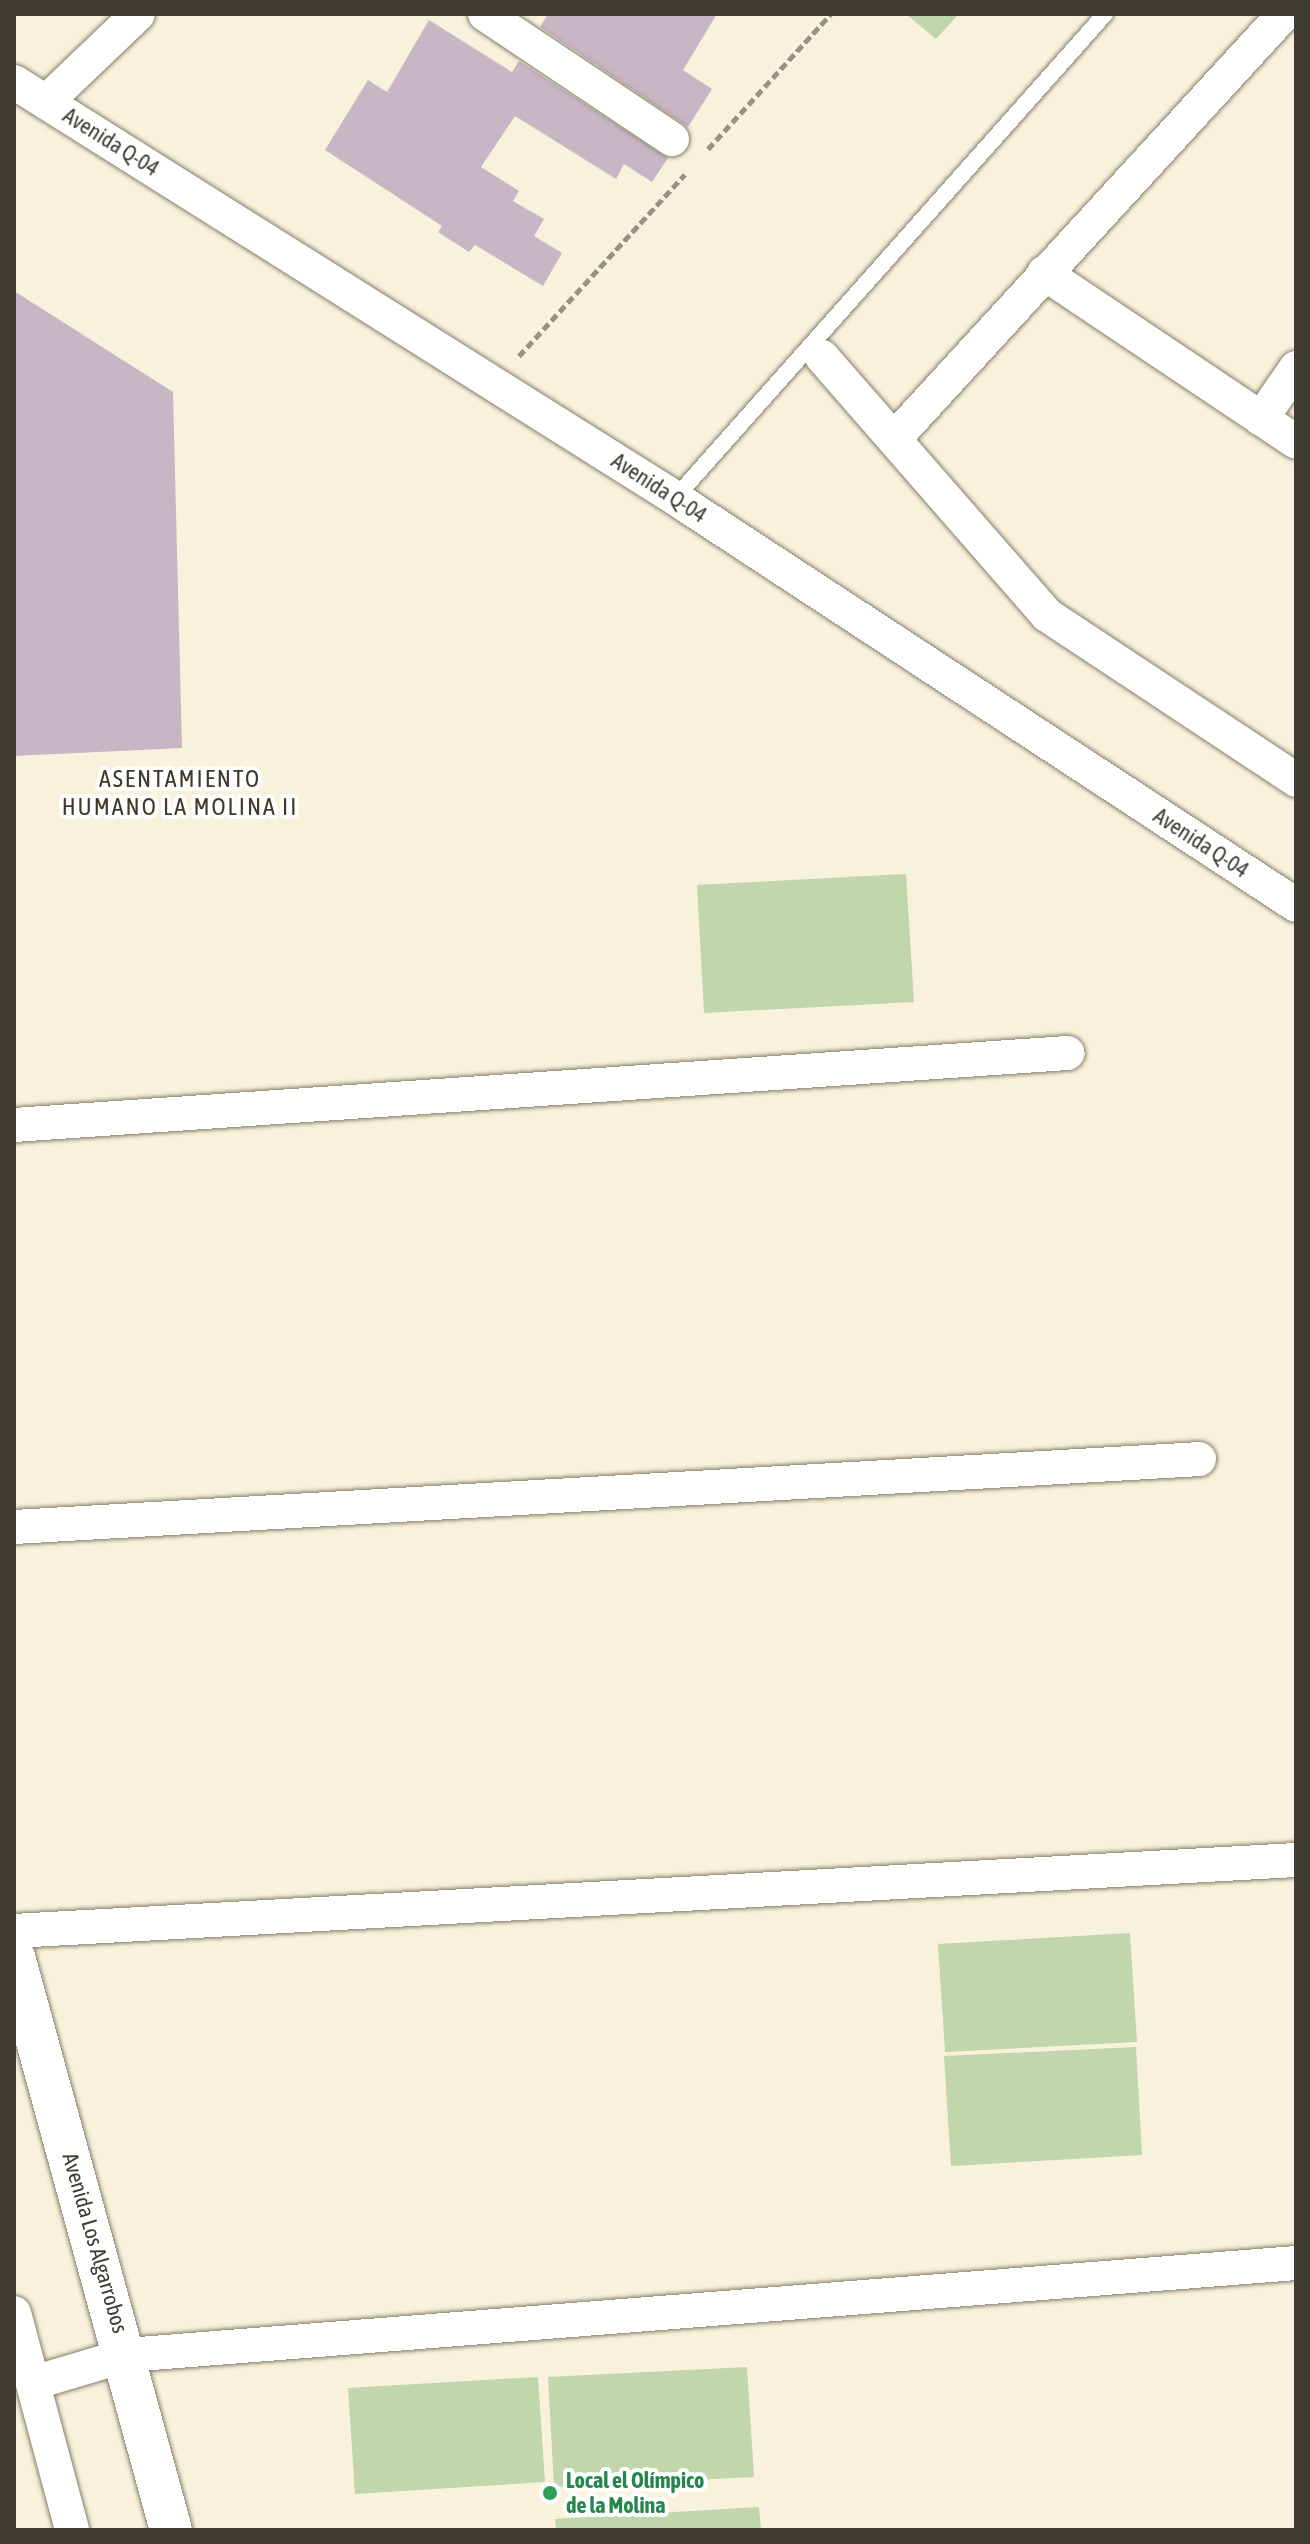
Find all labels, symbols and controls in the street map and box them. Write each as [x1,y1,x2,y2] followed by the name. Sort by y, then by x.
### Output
[58,102,164,182] street label: Avenida Q-04
[607,448,711,528] street label: Avenida Q-04
[62,765,298,821] district label: ASENTAMIENTO HUMANO LA MOLINA II
[1149,803,1253,883] street label: Avenida Q-04
[57,2150,133,2336] street label: Avenida Los Algarrobos
[566,2467,704,2518] place label: Local el Olímpico de la Molina
[541,2484,559,2502] marker: Local el Olímpico de la Molina

